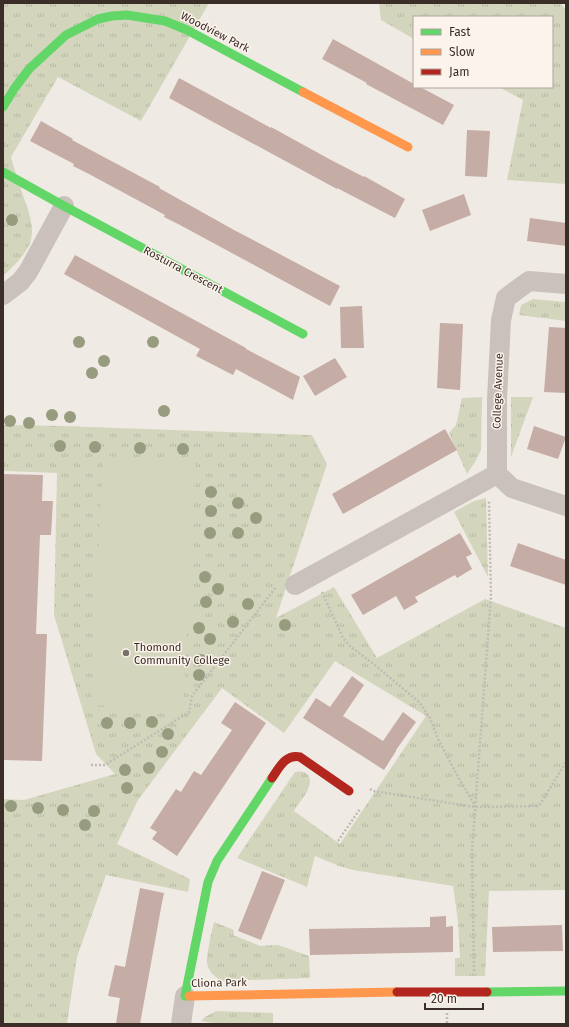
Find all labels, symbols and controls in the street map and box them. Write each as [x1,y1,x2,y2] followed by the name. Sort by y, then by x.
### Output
[178,9,252,55] street label: Woodview Park
[413,16,553,88] legend
[449,25,471,39] text: Fast
[449,45,475,59] text: Slow
[449,65,469,79] text: Jam
[141,244,225,296] street label: Rosturra Crescent
[490,353,506,429] street label: College Avenue
[134,641,230,667] place label: Thomond Community College
[121,648,131,658] marker: Thomond Community College
[191,976,247,990] street label: Cliona Park
[425,985,483,1011] scale bar
[431,992,457,1006] text: 20 m

